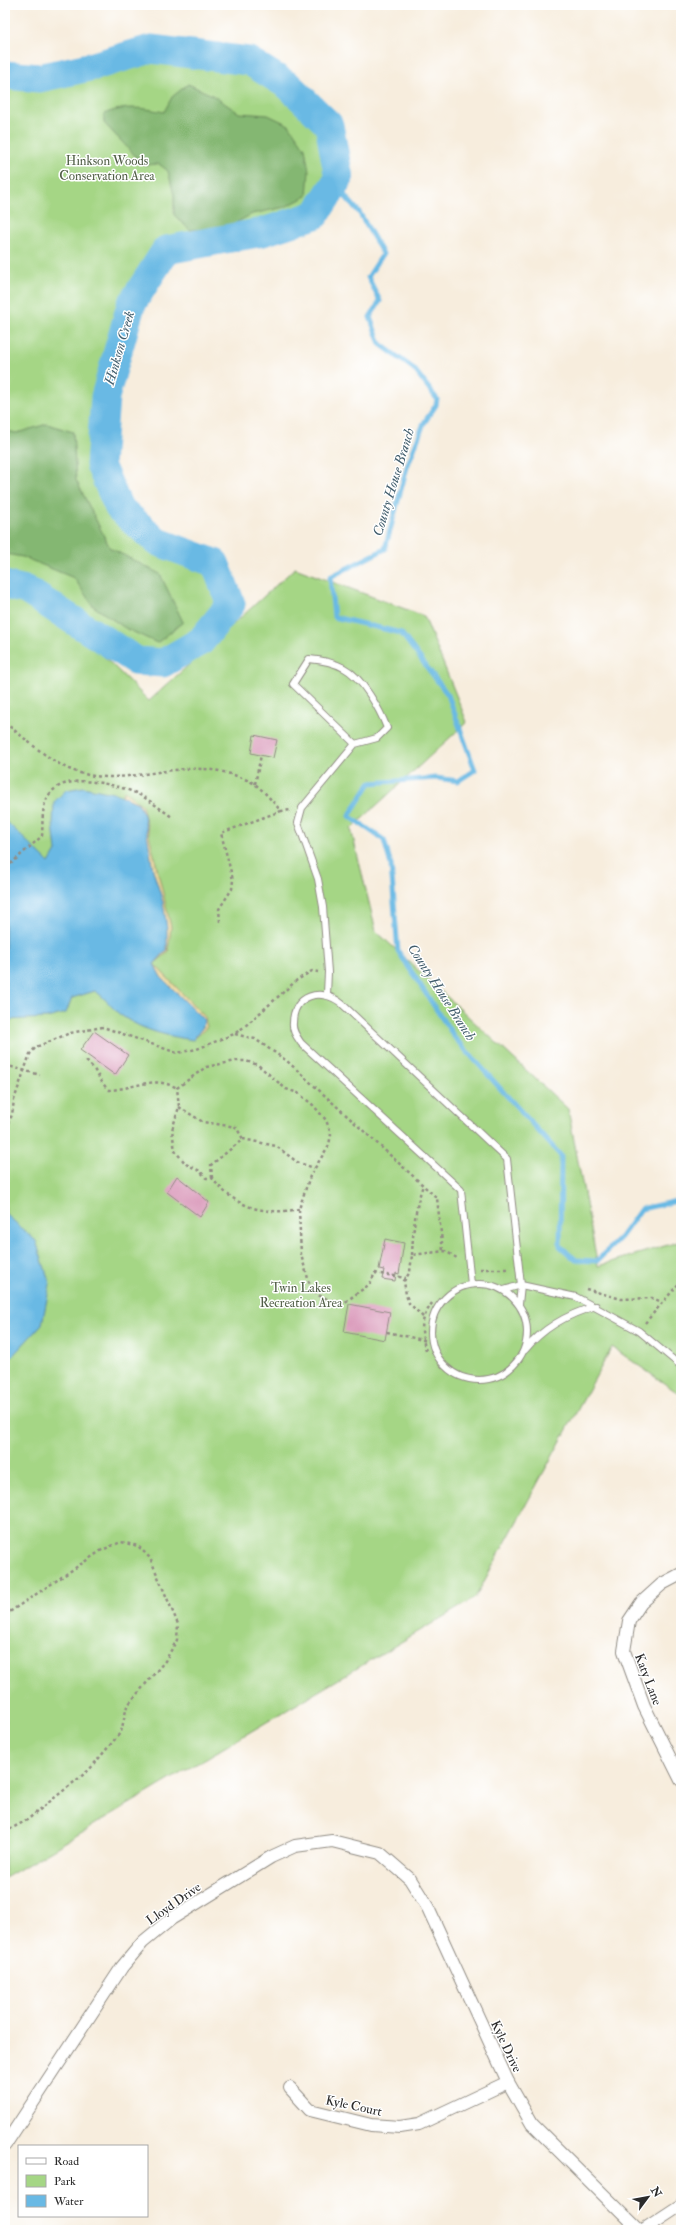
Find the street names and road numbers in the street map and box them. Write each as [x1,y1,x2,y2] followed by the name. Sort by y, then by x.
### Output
[630,1651,665,1708] street label: Katy Lane
[143,1879,205,1929] street label: Lloyd Drive
[486,2018,525,2076] street label: Kyle Drive
[324,2092,383,2121] street label: Kyle Court

